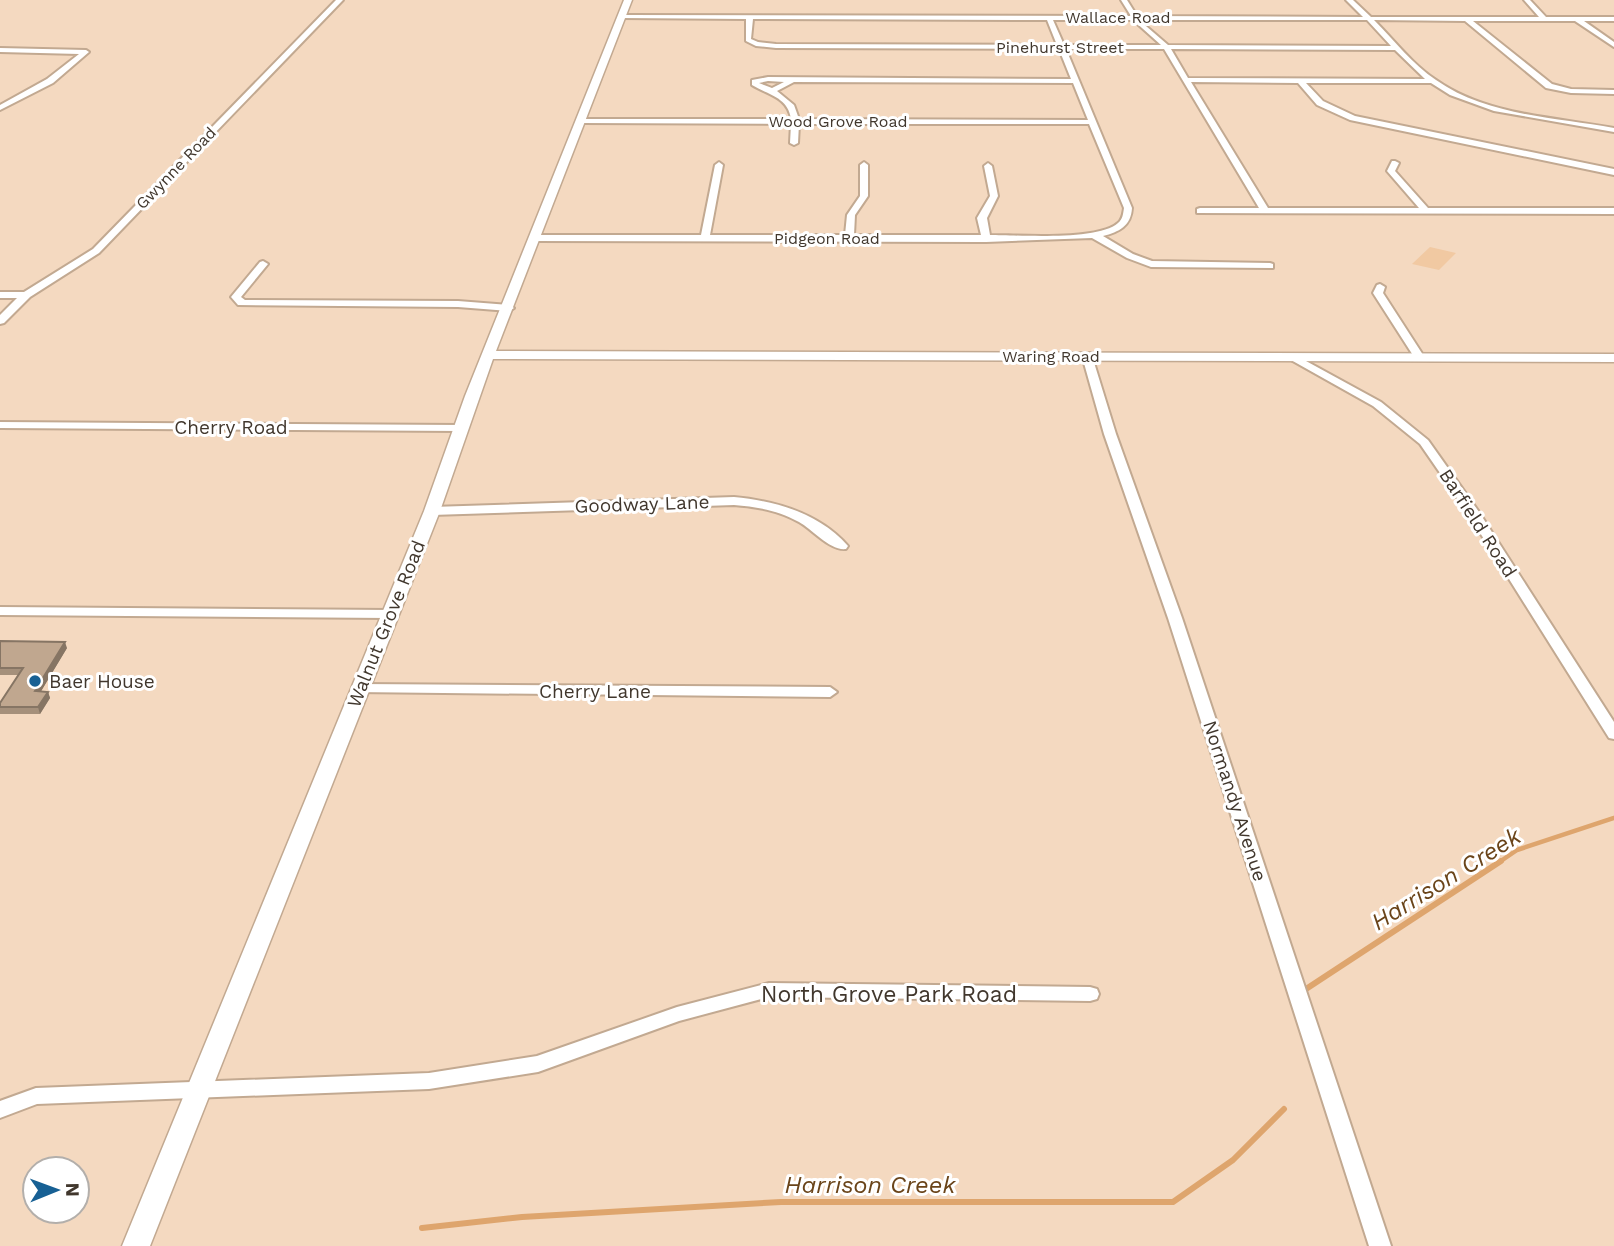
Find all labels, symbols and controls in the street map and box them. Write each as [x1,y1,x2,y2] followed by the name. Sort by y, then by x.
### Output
[1065,8,1171,27] street label: Wallace Road
[996,38,1124,57] street label: Pinehurst Street
[768,112,908,131] street label: Wood Grove Road
[132,123,220,213] street label: Gwynne Road
[774,229,880,248] street label: Pidgeon Road
[1002,347,1100,366] street label: Waring Road
[174,416,288,439] street label: Cherry Road
[1434,464,1522,582] street label: Barfield Road
[574,490,710,518] street label: Goodway Lane
[342,537,430,711] street label: Walnut Grove Road
[49,670,155,693] place label: Baer House
[27,673,43,689] marker: Baer House
[539,680,651,703] street label: Cherry Lane
[1198,718,1272,884] street label: Normandy Avenue
[1366,821,1527,936] water label: Harrison Creek
[761,981,1017,1008] street label: North Grove Park Road
[21,1155,91,1225] north arrow
[785,1171,956,1199] water label: Harrison Creek
[61,1182,84,1197] text: N

